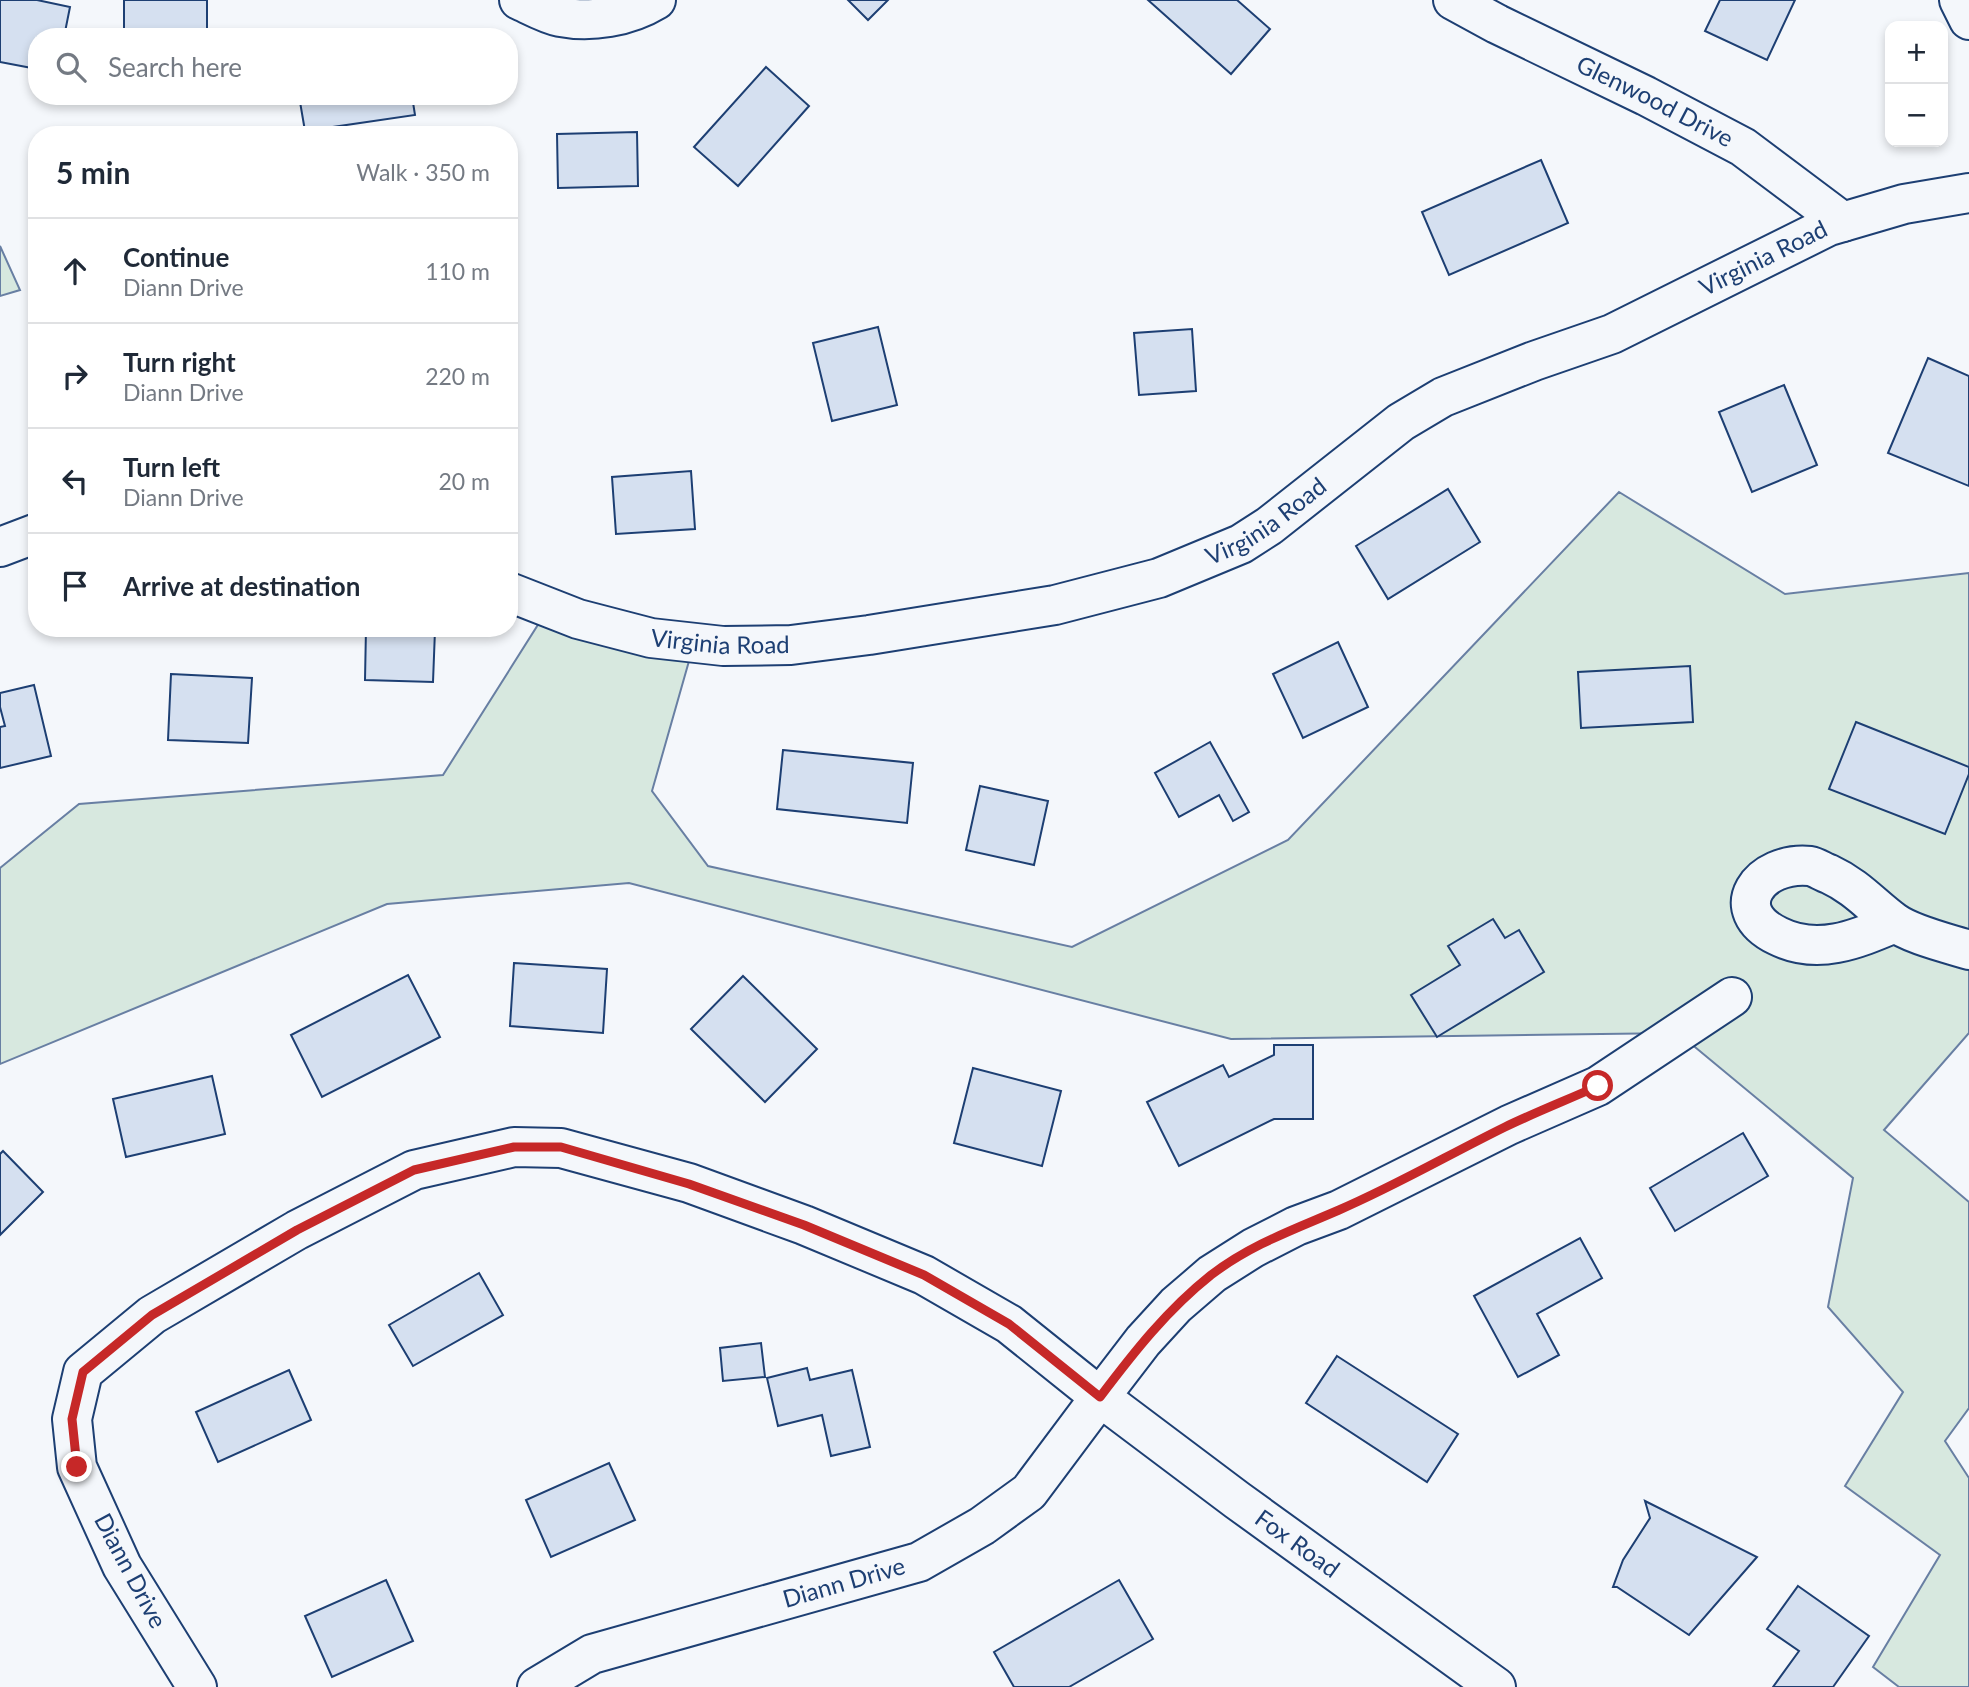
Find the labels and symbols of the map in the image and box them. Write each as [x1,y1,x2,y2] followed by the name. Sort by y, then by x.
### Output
[1572,49,1739,152] street label: Glenwood Drive
[1694,213,1832,301] street label: Virginia Road
[1201,471,1331,570] street label: Virginia Road
[649,622,790,659] street label: Virginia Road
[1582,1070,1613,1101] route start
[61,1451,92,1482] route end
[1250,1503,1346,1583] street label: Fox Road
[89,1508,174,1633] street label: Diann Drive
[779,1550,908,1613] street label: Diann Drive

